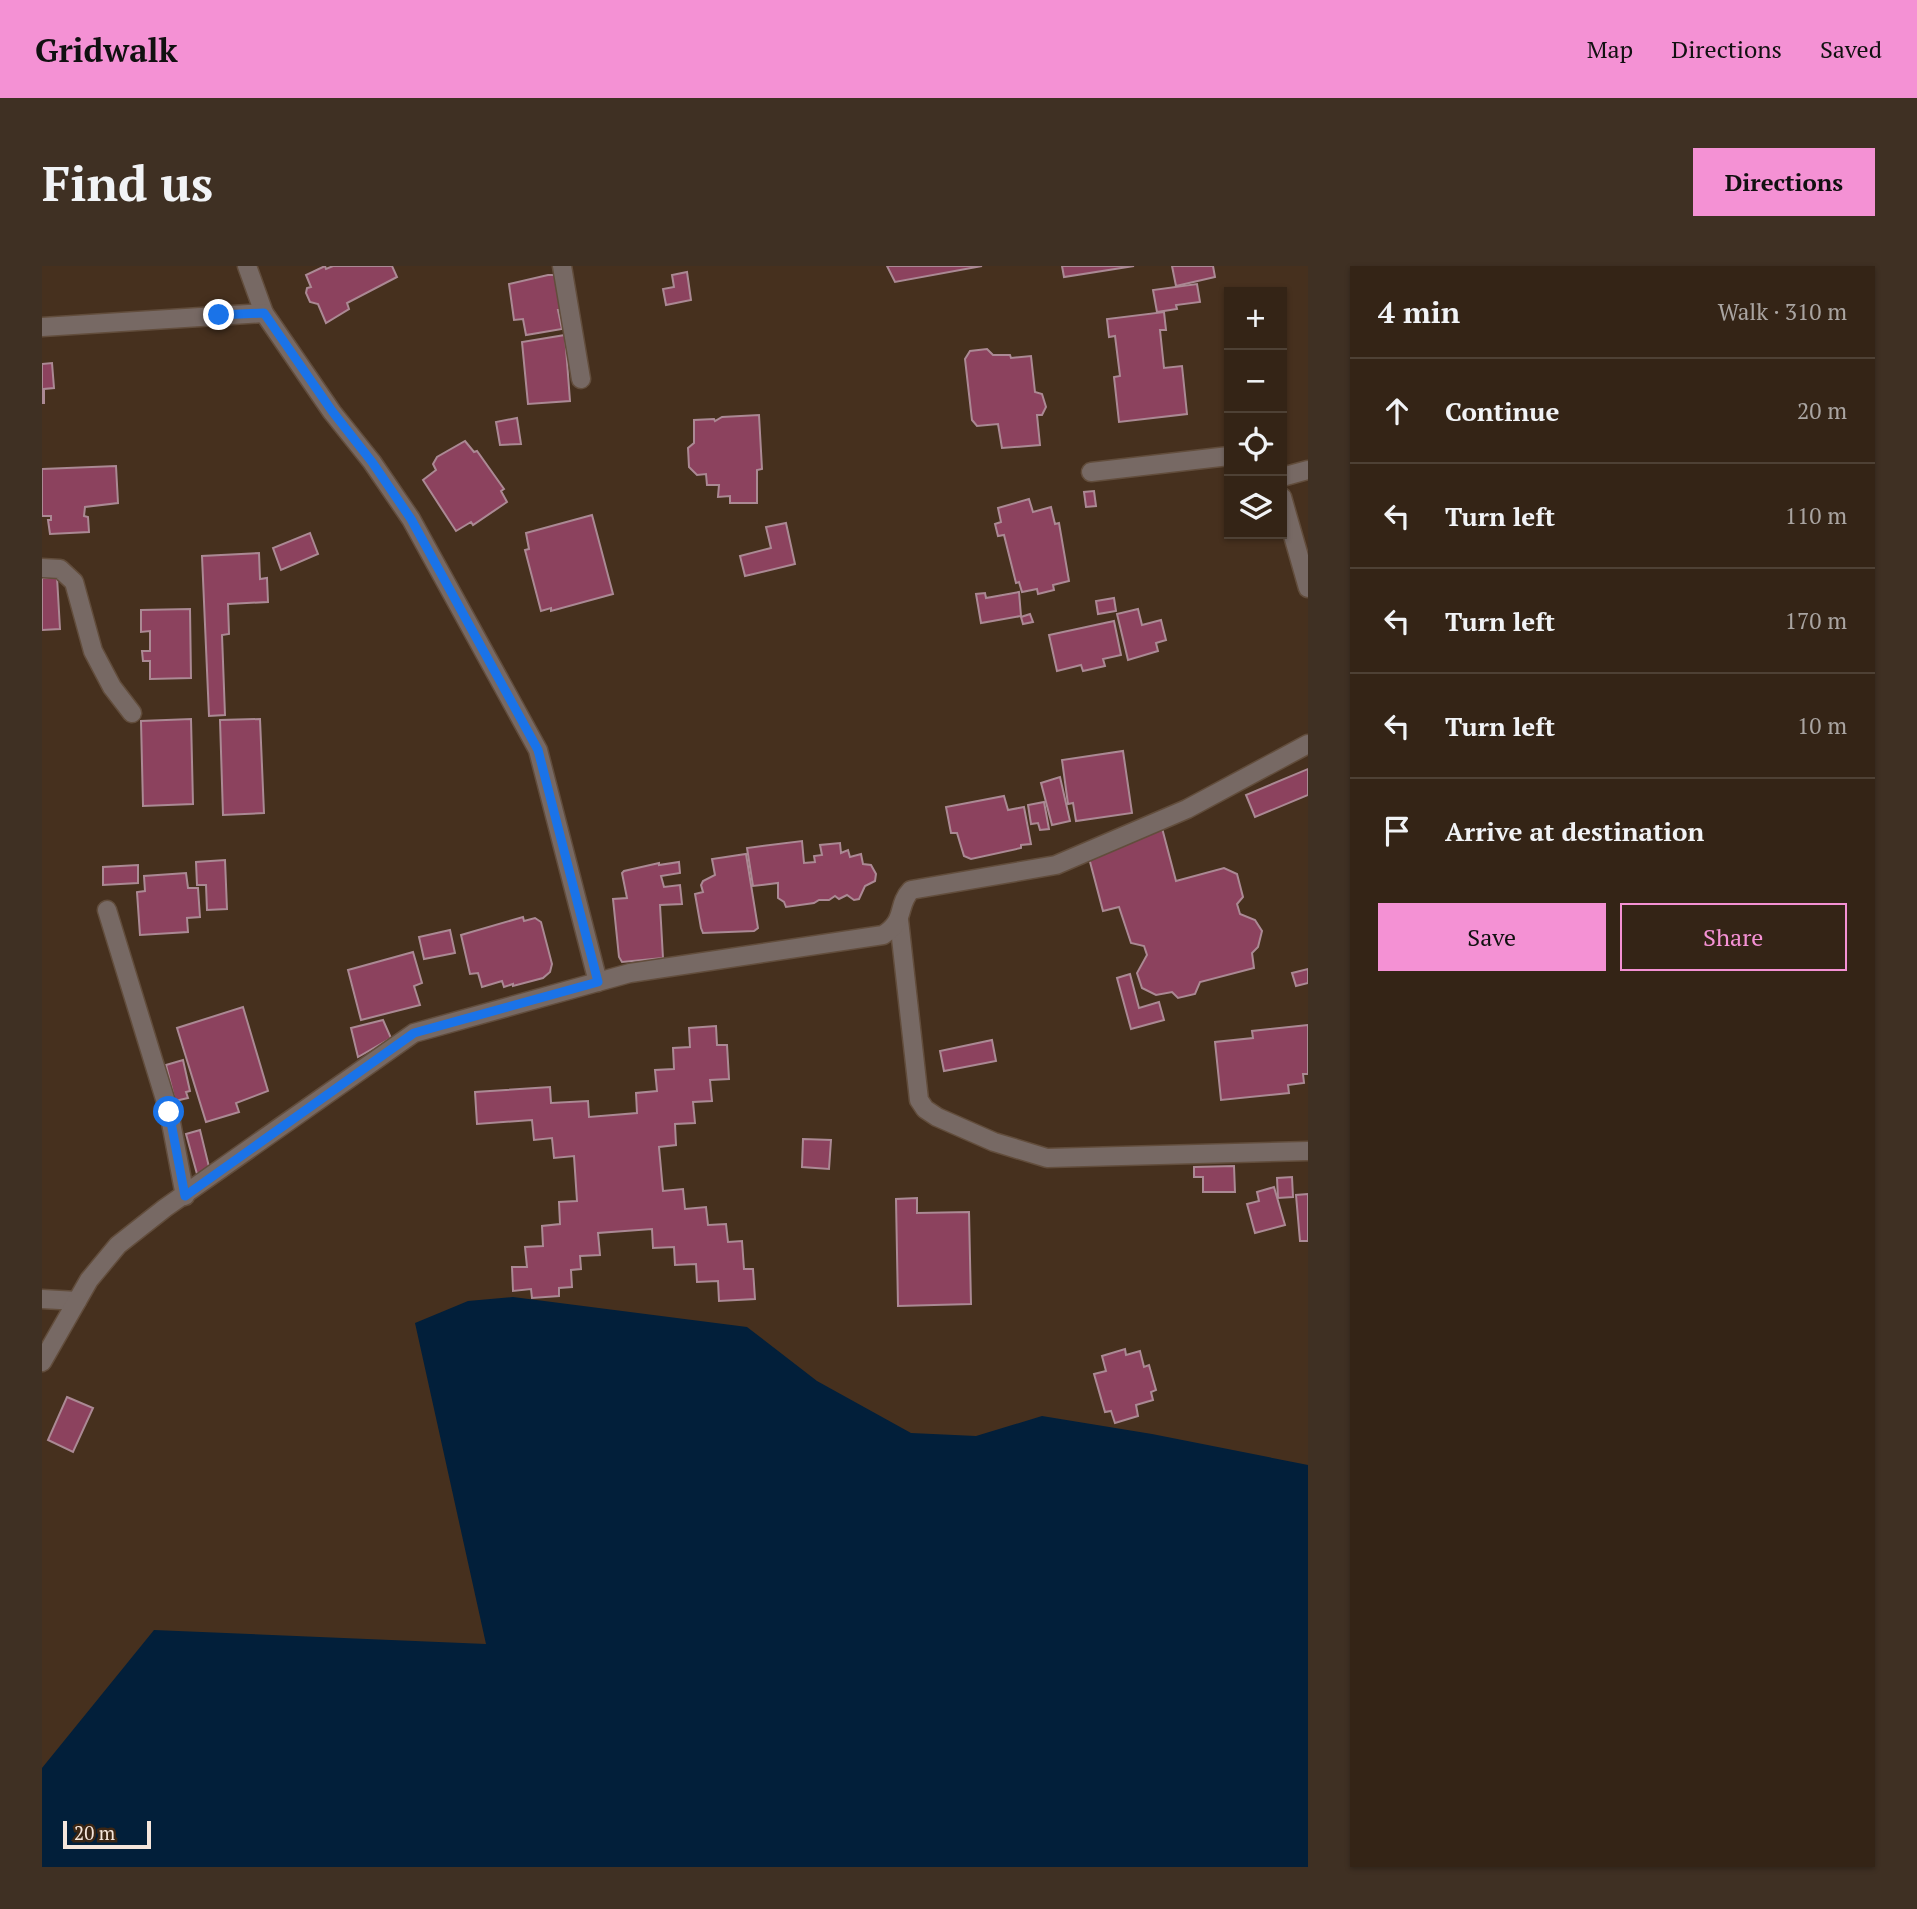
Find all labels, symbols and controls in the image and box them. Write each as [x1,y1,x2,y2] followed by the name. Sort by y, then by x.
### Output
[35,28,178,71] text: Gridwalk
[1587,33,1633,65] text: Map
[1671,33,1782,65] text: Directions
[1820,33,1882,65] text: Saved
[1693,148,1875,216] button: Directions
[42,150,213,215] text: Find us
[1224,287,1287,539] map controls
[1224,287,1287,350] button: +
[1378,292,1460,332] text: 4 min
[1718,296,1847,327] text: Walk · 310 m
[203,299,234,330] route end
[1224,350,1287,413] button: −
[1378,392,1416,430] icon: ahead
[1445,394,1559,428] text: Continue
[1797,395,1847,426] text: 20 m
[1224,413,1287,476] button: locate
[1224,476,1287,539] button: layers
[1378,497,1416,535] icon: left
[1445,499,1555,533] text: Turn left
[1785,500,1847,531] text: 110 m
[1378,602,1416,640] icon: left
[1445,604,1555,638] text: Turn left
[1785,605,1847,636] text: 170 m
[1378,707,1416,745] icon: left
[1445,709,1555,743] text: Turn left
[1797,710,1847,741] text: 10 m
[1378,812,1416,850] icon: arrive
[1445,814,1704,848] text: Arrive at destination
[1378,903,1606,971] button: Save
[1620,903,1847,971] button: Share
[153,1096,184,1127] route start
[63,1818,150,1850] scale bar
[74,1820,115,1845] text: 20 m

